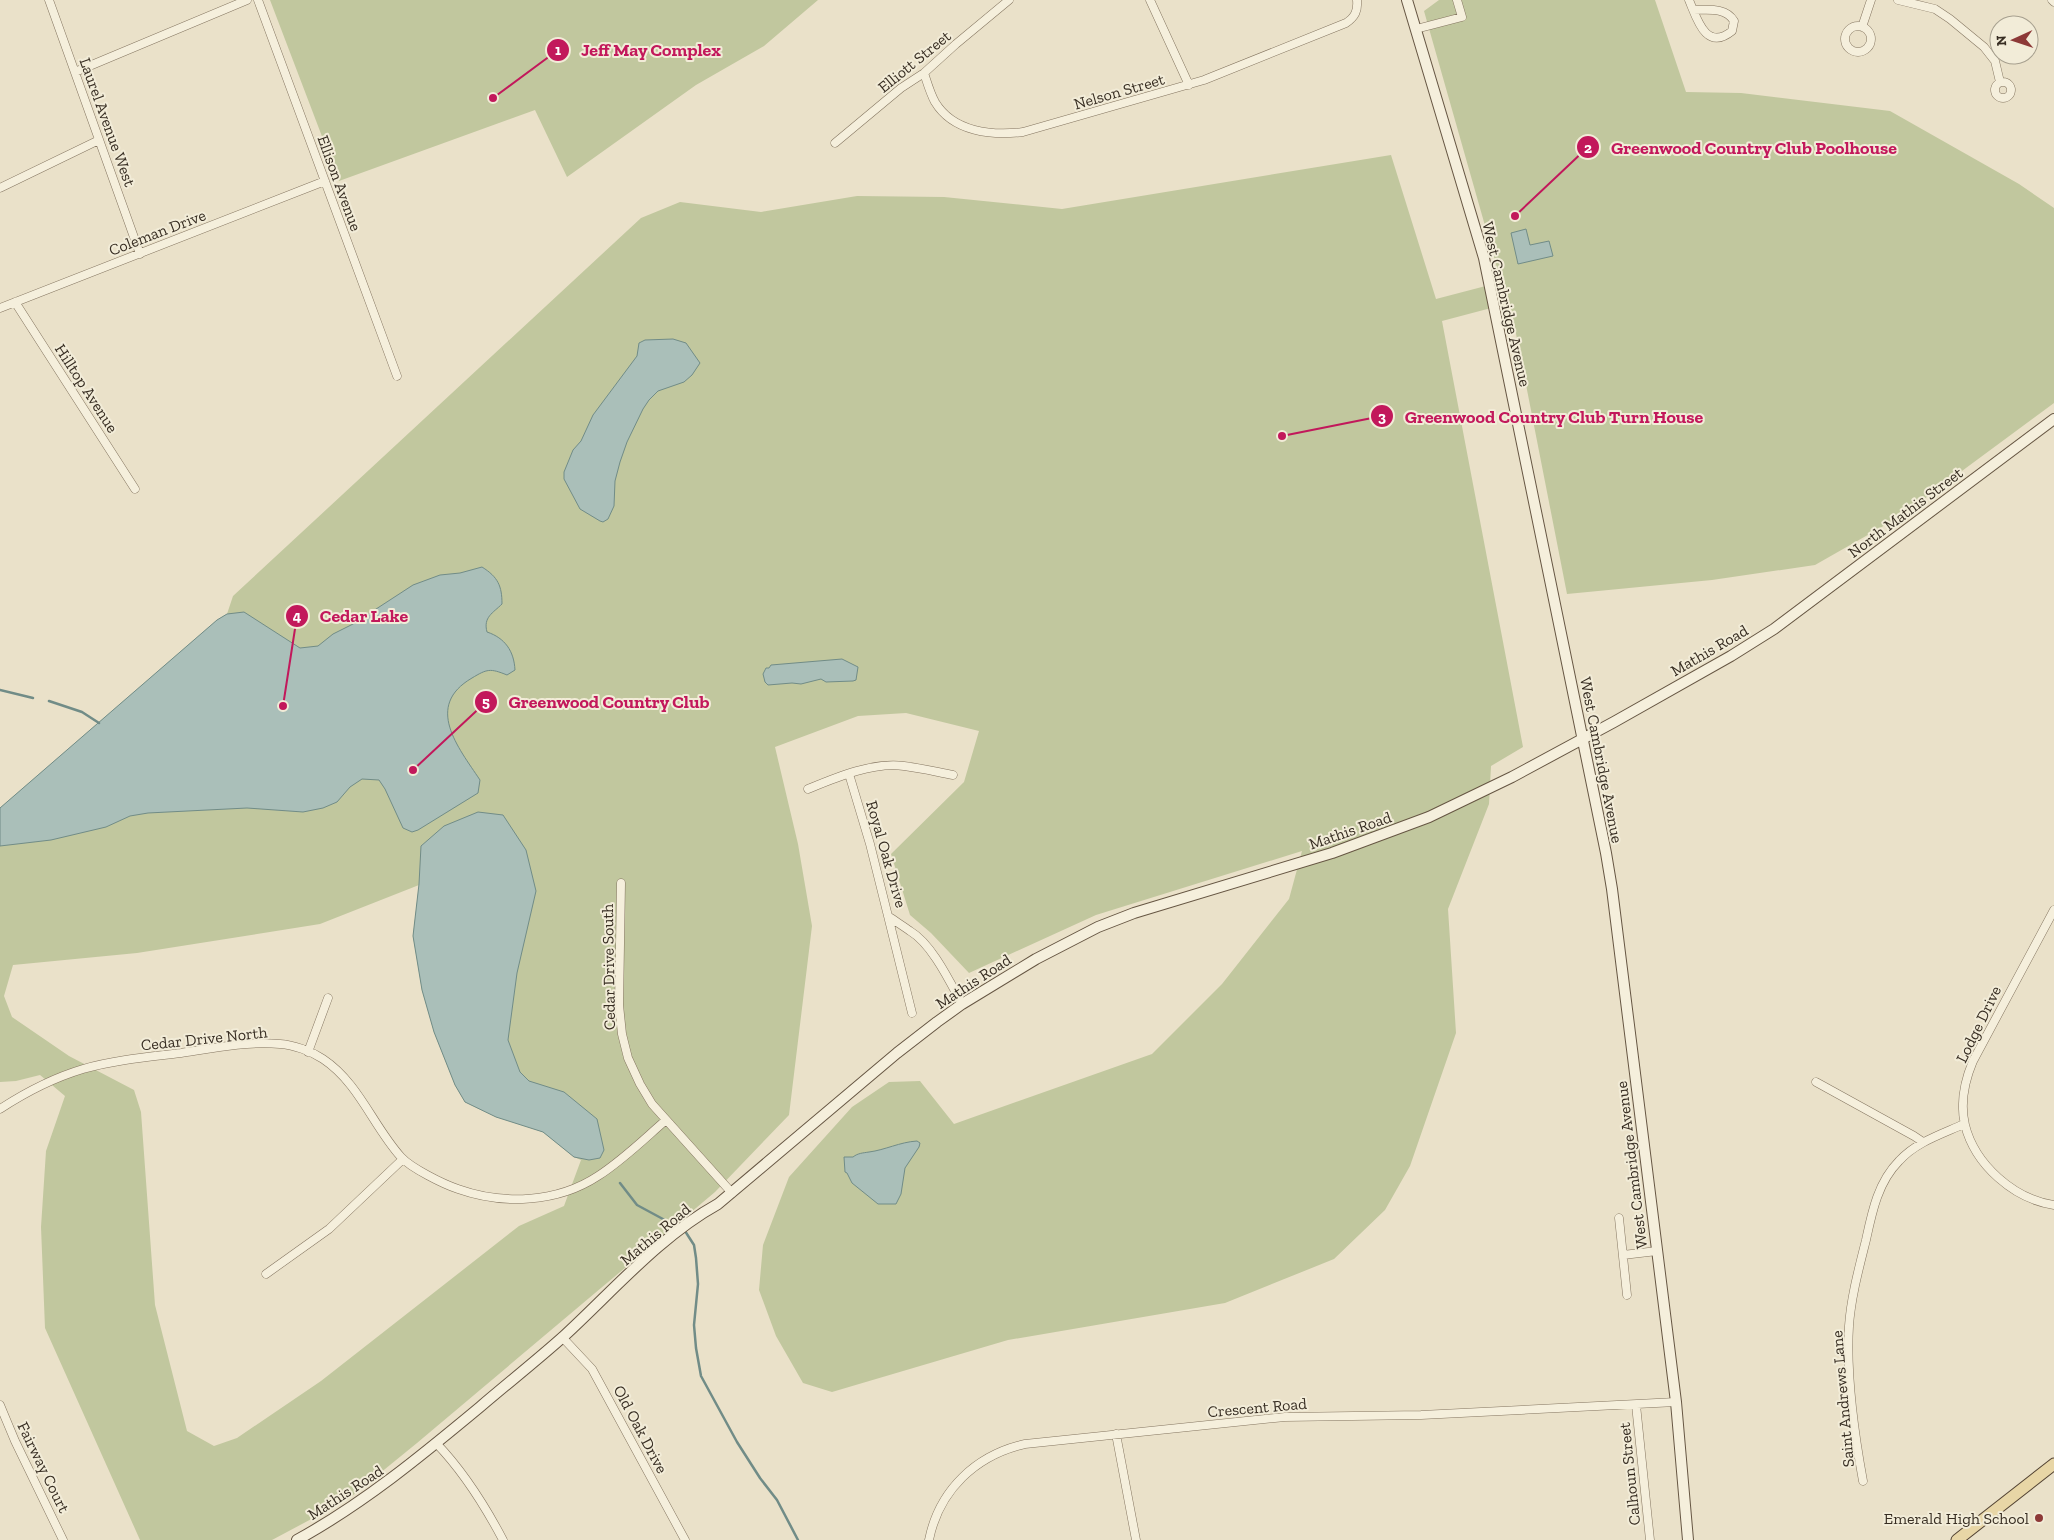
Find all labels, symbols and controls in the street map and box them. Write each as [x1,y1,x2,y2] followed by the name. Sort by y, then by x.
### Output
[1989,15,2039,65] north arrow
[874,26,955,97] street label: Elliott Street
[546,33,731,66] callout: Jeff May Complex
[1993,35,2010,46] text: N
[581,39,721,61] text: Jeff May Complex
[555,41,561,59] text: 1
[75,55,140,189] street label: Laurel Avenue West
[1072,69,1167,113] street label: Nelson Street
[1575,131,1907,164] callout: Greenwood Country Club Poolhouse
[313,133,366,234] street label: Ellison Avenue
[1611,137,1897,159] text: Greenwood Country Club Poolhouse
[1584,139,1592,157] text: 2
[106,205,208,260] street label: Coleman Drive
[1478,220,1535,389] street label: West Cambridge Avenue
[51,340,122,436] street label: Hilltop Avenue
[1370,400,1714,433] callout: Greenwood Country Club Turn House
[1405,406,1704,428] text: Greenwood Country Club Turn House
[1378,408,1386,426] text: 3
[1844,463,1966,562] street label: North Mathis Street
[284,599,418,632] callout: Cedar Lake
[320,605,408,627] text: Cedar Lake
[293,607,302,625] text: 4
[1667,621,1751,680] street label: Mathis Road
[1576,675,1627,845] street label: West Cambridge Avenue
[474,686,720,719] callout: Greenwood Country Club
[509,691,709,713] text: Greenwood Country Club
[482,693,490,711] text: 5
[862,798,911,910] street label: Royal Oak Drive
[1306,807,1394,853] street label: Mathis Road
[598,904,619,1030] street label: Cedar Drive South
[932,950,1015,1013] street label: Mathis Road
[1952,983,2005,1066] street label: Lodge Drive
[140,1022,268,1055] street label: Cedar Drive North
[1612,1080,1651,1250] street label: West Cambridge Avenue
[616,1199,695,1269] street label: Mathis Road
[1827,1330,1858,1468] street label: Saint Andrews Lane
[609,1382,672,1477] street label: Old Oak Drive
[1207,1394,1308,1421] street label: Crescent Road
[13,1419,74,1516] street label: Fairway Court
[1615,1421,1644,1526] street label: Calhoun Street
[304,1461,387,1524] street label: Mathis Road
[1884,1509,2029,1528] place label: Emerald High School
[2033,1512,2045,1524] marker: Emerald High School

